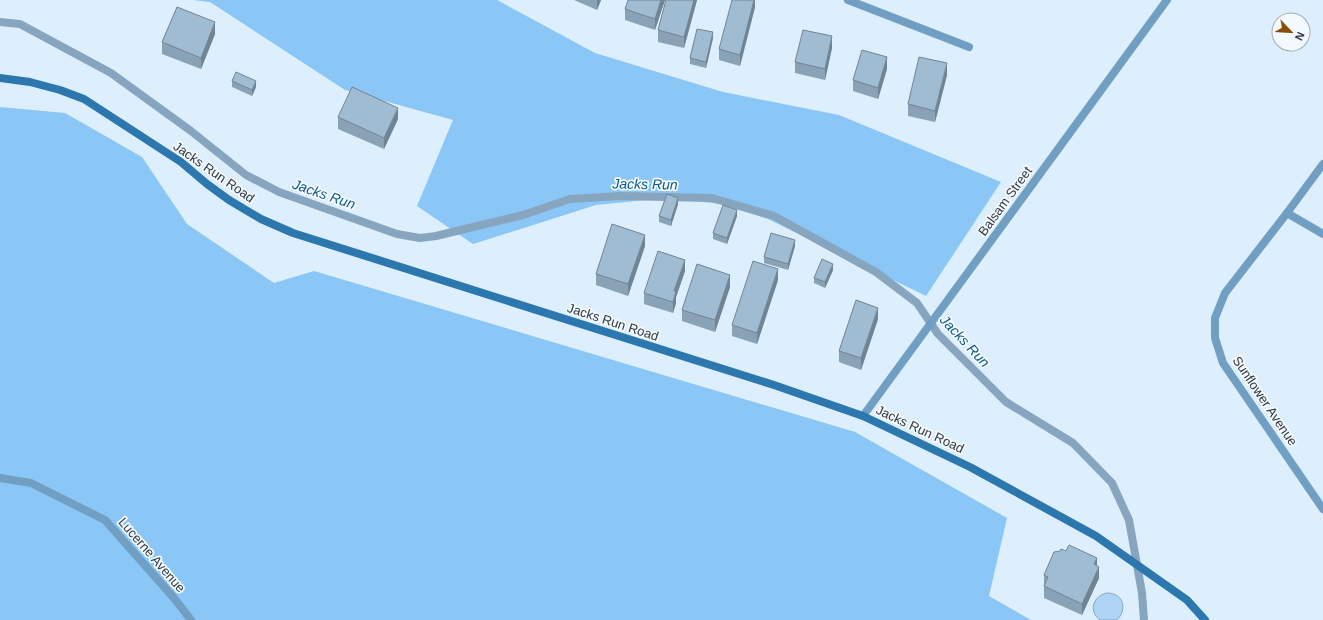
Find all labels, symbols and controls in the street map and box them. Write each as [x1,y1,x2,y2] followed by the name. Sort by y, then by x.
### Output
[1271,12,1311,52] north arrow
[1293,30,1307,42] text: N
[171,138,257,206] street label: Jacks Run Road
[975,163,1035,238] street label: Balsam Street
[290,175,358,212] water label: Jacks Run
[611,175,678,193] water label: Jacks Run
[565,300,661,344] street label: Jacks Run Road
[936,311,993,371] water label: Jacks Run
[1230,353,1300,449] street label: Sunflower Avenue
[874,402,966,456] street label: Jacks Run Road
[116,515,188,595] street label: Lucerne Avenue

